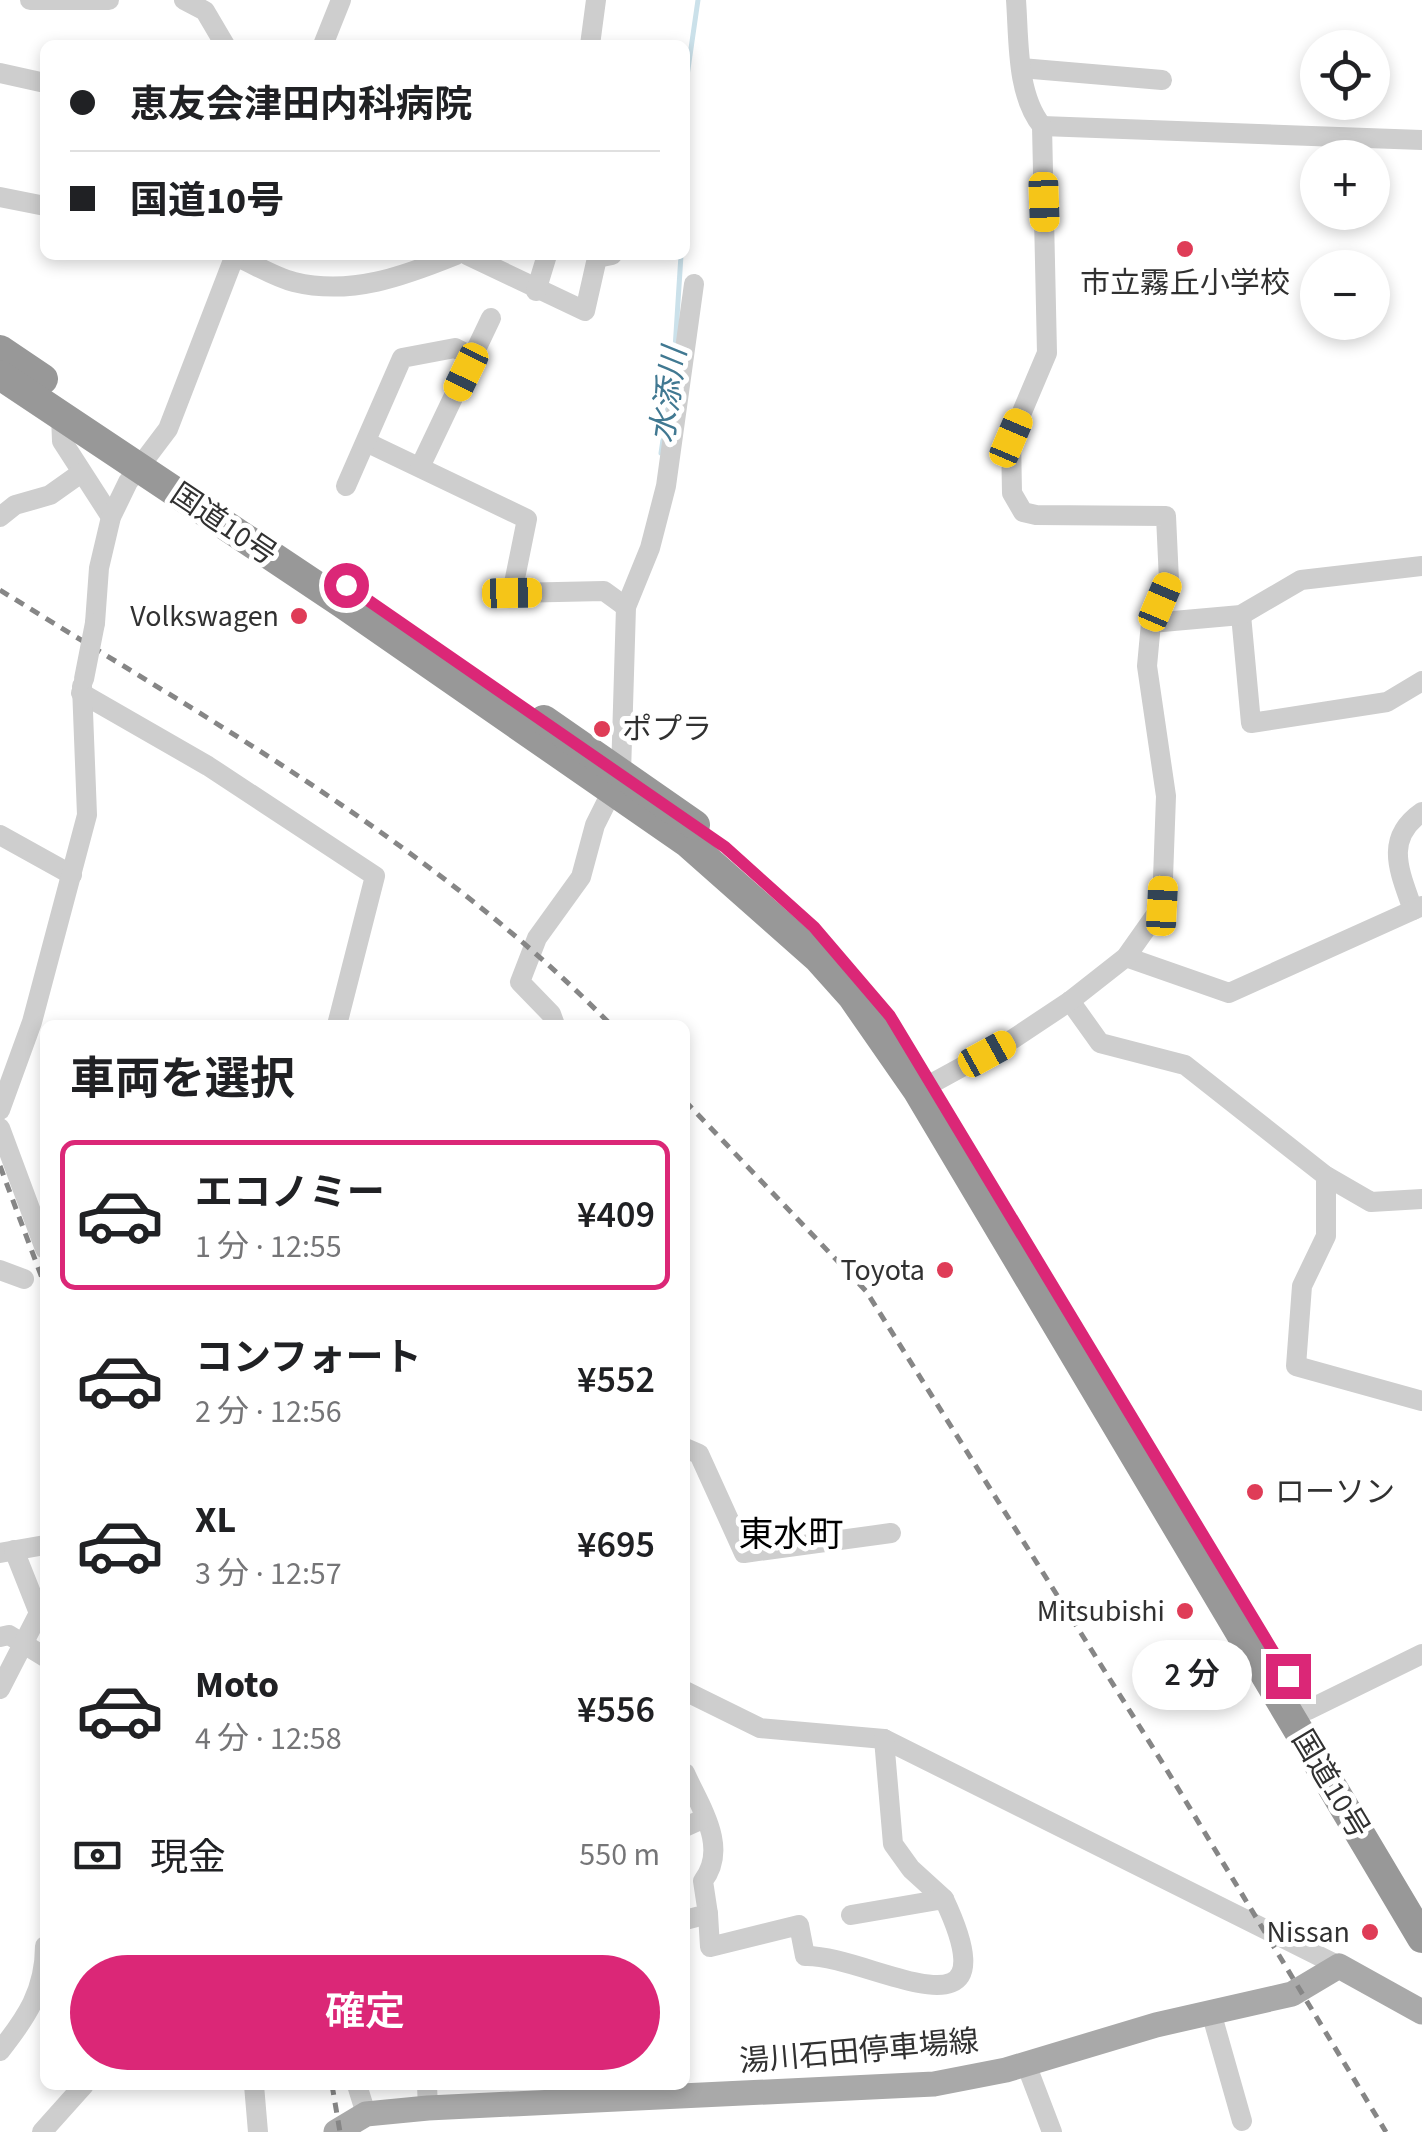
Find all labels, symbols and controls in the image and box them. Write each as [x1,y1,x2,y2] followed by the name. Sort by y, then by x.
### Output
[1300,30,1390,340] map controls
[1300,30,1390,120] button: locate
[130,78,472,132] text: 恵友会津田内科病院
[1300,140,1390,230] button: +
[1028,171,1060,233] car
[130,174,284,228] text: 国道10号
[1174,238,1196,260] marker: 市立霧丘小学校
[1300,250,1390,340] button: −
[1080,262,1290,305] place label: 市立霧丘小学校
[439,338,493,406] car
[640,341,699,446] water label: 水添川
[985,405,1037,471] car
[162,473,285,576] street label: 国道10号
[324,563,369,608] route start
[1134,569,1186,635] car
[482,577,542,609] car
[130,595,279,638] place label: Volkswagen
[288,605,310,627] marker: Volkswagen
[622,708,712,751] place label: ポプラ
[591,718,613,740] marker: ポプラ
[1145,875,1179,937] car
[953,1026,1021,1082] car
[70,1048,295,1112] text: 車両を選択
[195,1166,385,1220] text: エコノミー
[75,1170,165,1260] icon: car
[577,1188,655,1242] text: ¥409
[195,1224,342,1270] text: 1 分 · 12:55
[840,1249,925,1292] place label: Toyota
[934,1259,956,1281] marker: Toyota
[195,1331,422,1385] text: コンフォート
[75,1335,165,1425] icon: car
[577,1353,655,1407] text: ¥552
[195,1389,342,1435] text: 2 分 · 12:56
[1275,1471,1395,1514] place label: ローソン
[1244,1481,1266,1503] marker: ローソン
[195,1493,236,1547] text: XL
[75,1500,165,1590] icon: car
[738,1510,844,1560] district label: 東水町
[577,1518,655,1572] text: ¥695
[195,1551,342,1597] text: 3 分 · 12:57
[1037,1590,1165,1633] place label: Mitsubishi
[1174,1600,1196,1622] marker: Mitsubishi
[1133,1641,1253,1711] callout: 2 分
[1165,1652,1219,1698] text: 2 分
[1266,1654,1311,1699] route end
[195,1658,279,1712] text: Moto
[75,1665,165,1755] icon: car
[577,1683,655,1737] text: ¥556
[195,1716,342,1762] text: 4 分 · 12:58
[1281,1722,1380,1847] street label: 国道10号
[70,1828,125,1883] icon: cash
[150,1831,226,1885] text: 現金
[579,1832,660,1878] text: 550 m
[1267,1911,1350,1954] place label: Nissan
[1359,1921,1381,1943] marker: Nissan
[70,1955,660,2070] button: 確定
[738,2020,980,2083] street label: 湯川石田停車場線

